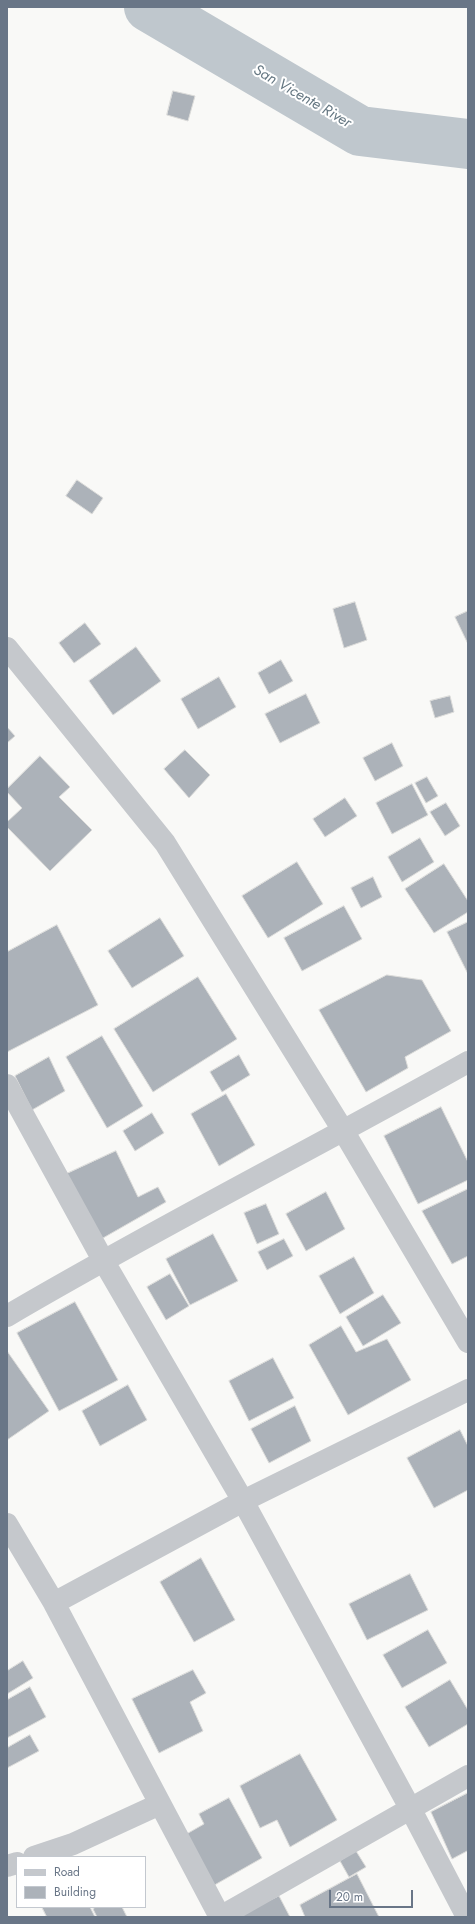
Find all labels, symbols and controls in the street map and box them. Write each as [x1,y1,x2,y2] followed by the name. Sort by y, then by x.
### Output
[250,62,354,132] water label: San Vicente River
[16,1856,146,1908] legend
[54,1863,80,1881] text: Road
[331,1882,415,1908] scale bar
[54,1883,96,1901] text: Building
[336,1888,363,1906] text: 20 m

